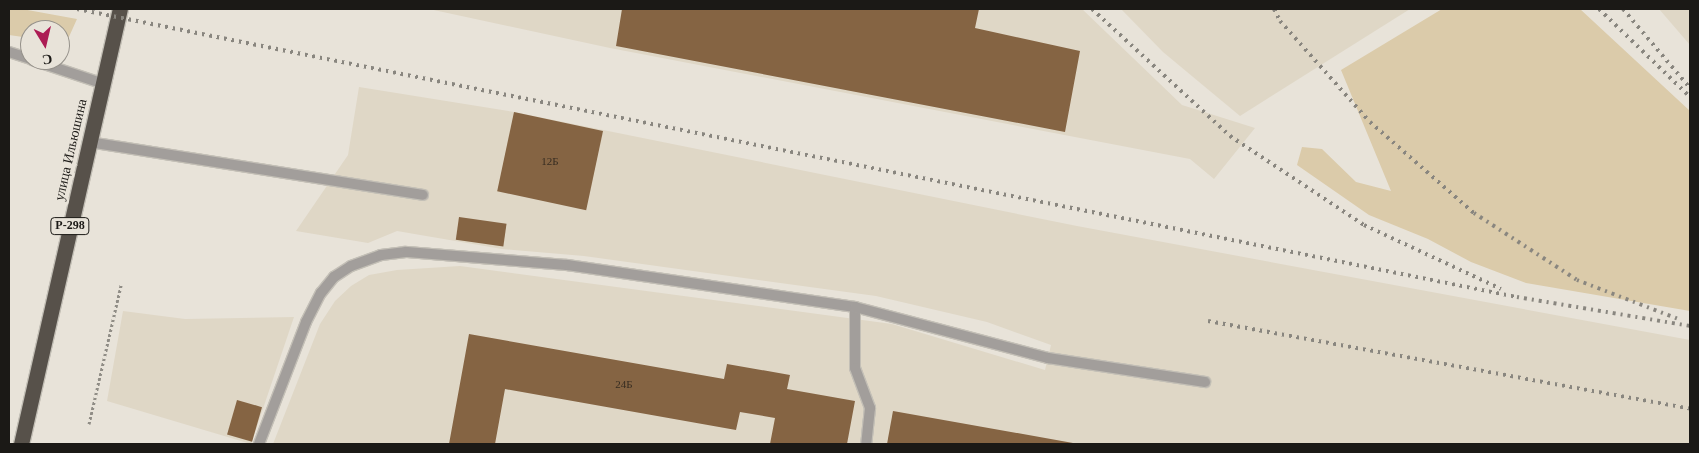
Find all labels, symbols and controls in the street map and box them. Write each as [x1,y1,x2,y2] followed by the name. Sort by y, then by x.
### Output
[20,20,70,70] north arrow
[41,51,53,68] text: С
[51,97,91,203] street label: улица Ильюшина
[541,154,559,168] house number: 12Б
[50,217,90,236] road number: Р-298
[615,377,633,391] house number: 24Б

